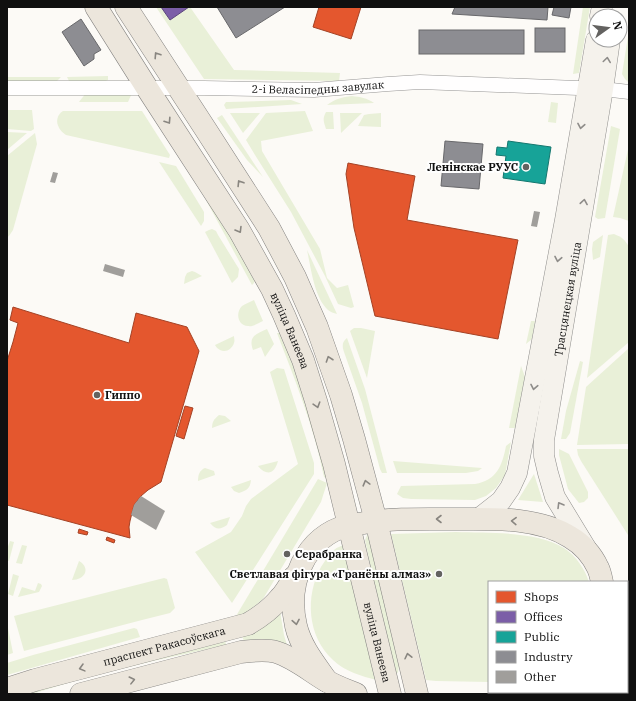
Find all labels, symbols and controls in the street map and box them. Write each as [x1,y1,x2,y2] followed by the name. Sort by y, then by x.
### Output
[588,8,628,48] north arrow
[610,20,626,32] text: N
[154,52,162,59] one-way arrow
[602,57,611,63] one-way arrow
[252,77,385,97] street label: 2-і Веласіпедны завулак
[164,116,171,123] one-way arrow
[577,123,586,129] one-way arrow
[427,160,518,174] place label: Ленінскае РУУС
[521,162,531,172] marker: Ленінскае РУУС
[238,180,245,187] one-way arrow
[579,199,588,205] one-way arrow
[234,226,242,233] one-way arrow
[551,241,584,357] street label: Трасцянецкая вуліца
[554,256,562,262] one-way arrow
[267,290,312,371] street label: вуліца Ванеева
[325,355,333,362] one-way arrow
[530,383,538,390] one-way arrow
[105,388,140,402] place label: Гиппо
[92,390,102,400] marker: Гиппо
[312,401,321,408] one-way arrow
[362,480,371,487] one-way arrow
[557,502,565,509] one-way arrow
[436,515,442,523] one-way arrow
[511,517,517,525] one-way arrow
[295,547,362,561] place label: Серабранка
[282,549,292,559] marker: Серабранка
[230,567,431,581] place label: Светлавая фігура «Гранёны алмаз»
[434,569,444,579] marker: Светлавая фігура «Гранёны алмаз»
[488,581,628,693] legend
[524,589,559,604] text: Shops
[361,601,394,684] street label: вуліца Ванеева
[524,609,563,624] text: Offices
[291,618,299,625] one-way arrow
[102,623,227,669] street label: праспект Ракасоўскага
[524,629,560,644] text: Public
[524,649,573,664] text: Industry
[404,653,412,659] one-way arrow
[78,663,85,671] one-way arrow
[524,669,557,684] text: Other
[129,676,136,685] one-way arrow

